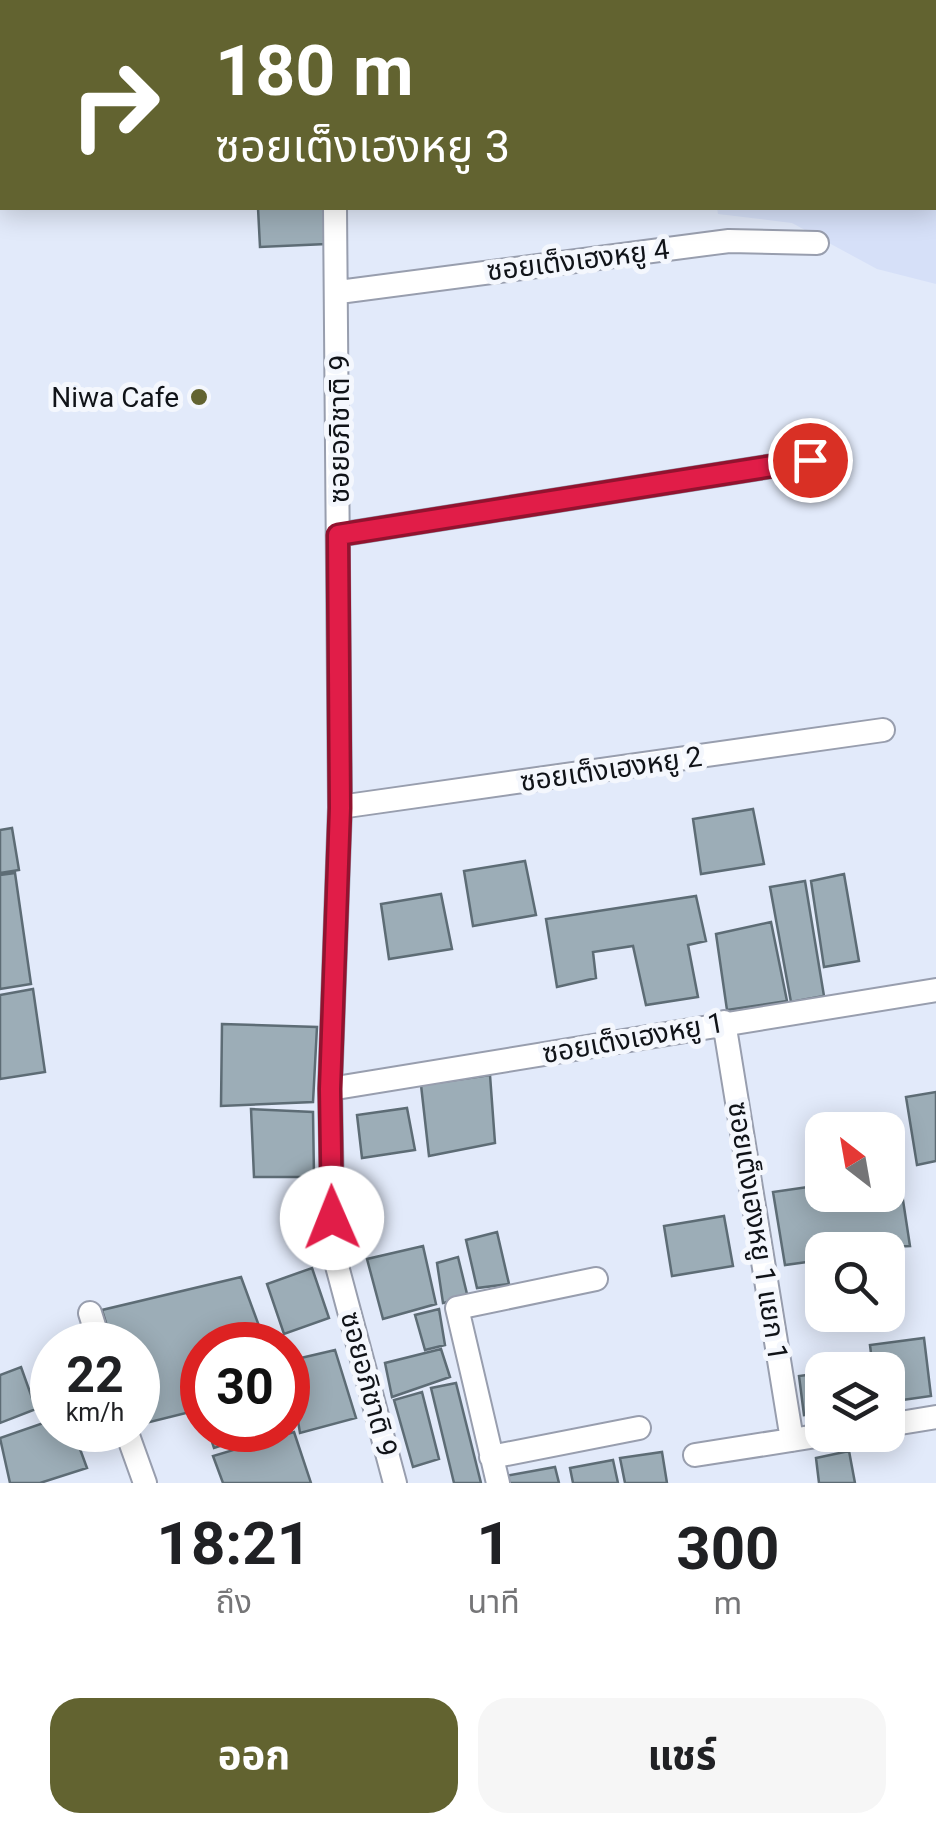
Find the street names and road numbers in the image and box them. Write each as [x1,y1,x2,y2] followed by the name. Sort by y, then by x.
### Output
[485,232,671,289] street label: ซอยเต็งเฮงหยู 4
[323,355,356,503] street label: ซอยอภิชาติ 9
[518,740,704,799] street label: ซอยเต็งเฮงหยู 2
[540,1006,726,1071] street label: ซอยเต็งเฮงหยู 1
[720,1099,795,1363] street label: ซอยเต็งเฮงหยู 1 แยก 1
[334,1308,404,1460] street label: ซอยอภิชาติ 9

